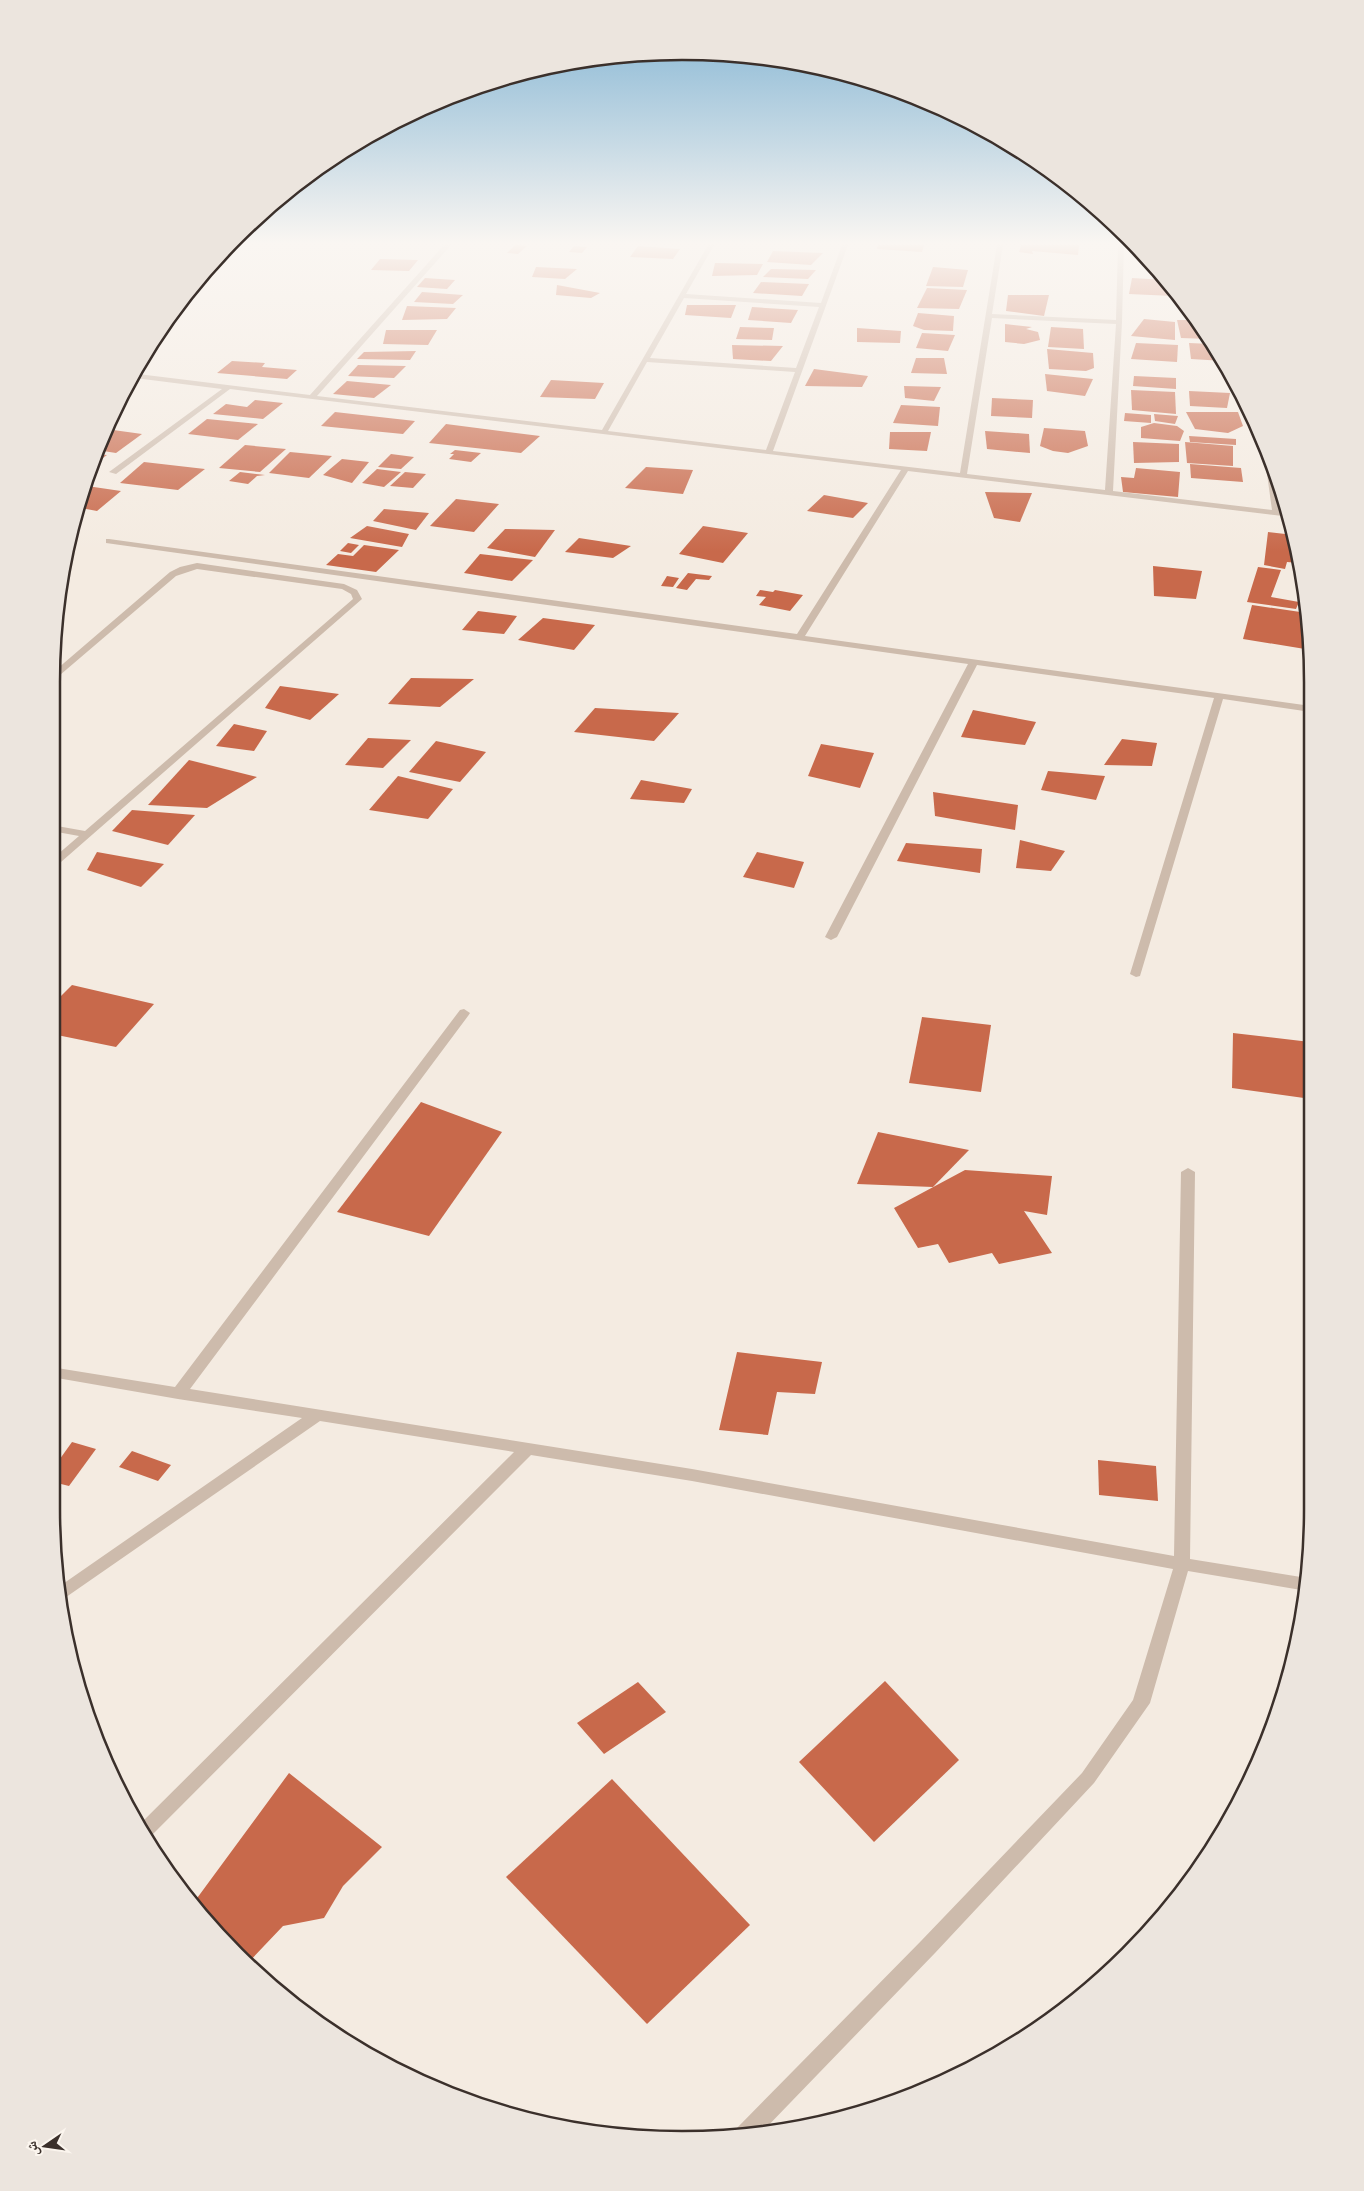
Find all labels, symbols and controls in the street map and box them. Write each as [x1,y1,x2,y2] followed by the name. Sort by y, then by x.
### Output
[20,2121,70,2171] north arrow
[22,2140,43,2158] text: ش

